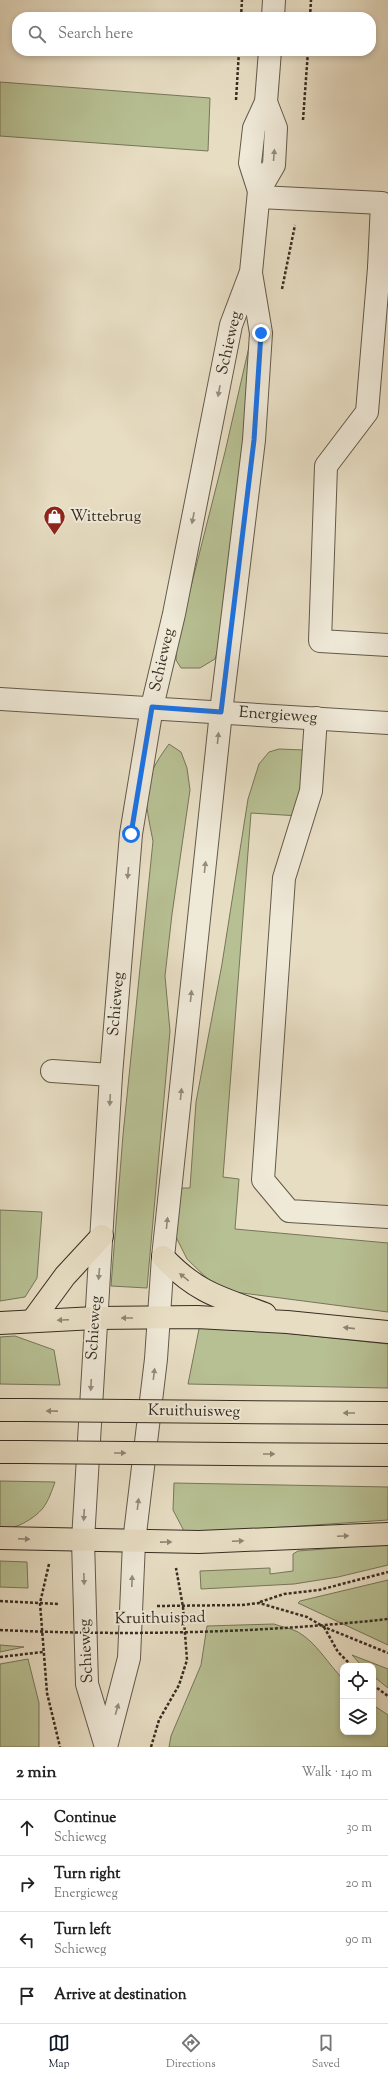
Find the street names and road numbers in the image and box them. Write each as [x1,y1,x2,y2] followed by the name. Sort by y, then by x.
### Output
[212,309,249,377] street label: Schieweg
[145,626,182,694] street label: Schieweg
[238,702,318,730] street label: Energieweg
[103,971,131,1037] street label: Schieweg
[81,1295,109,1361] street label: Schieweg
[148,1400,241,1424] street label: Kruithuisweg
[114,1607,206,1631] street label: Kruithuispad
[74,1618,100,1684] street label: Schieweg

